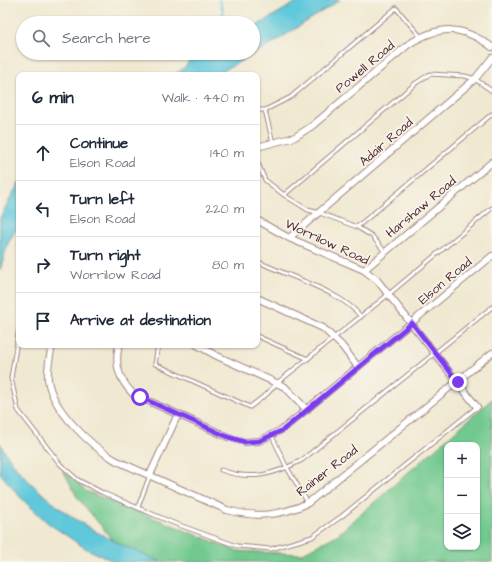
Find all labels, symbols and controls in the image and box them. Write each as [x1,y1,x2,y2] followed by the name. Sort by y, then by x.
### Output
[16,16,260,60] search box
[30,27,52,49] icon: search
[62,28,151,49] text: Search here
[332,37,399,97] street label: Powell Road
[32,86,74,110] text: 6 min
[162,89,244,107] text: Walk · 440 m
[355,113,417,170] street label: Adair Road
[70,133,128,154] text: Continue
[32,142,54,164] icon: ahead
[210,144,244,162] text: 140 m
[70,154,135,172] text: Elson Road
[382,172,460,242] street label: Harshaw Road
[70,189,134,210] text: Turn left
[32,198,54,220] icon: left
[206,200,244,218] text: 220 m
[70,210,135,228] text: Elson Road
[282,215,372,269] street label: Worrilow Road
[70,245,141,266] text: Turn right
[414,253,476,309] street label: Elson Road
[32,254,54,276] icon: right
[212,256,244,274] text: 80 m
[70,266,161,284] text: Worrilow Road
[32,310,54,332] icon: arrive
[70,310,211,331] text: Arrive at destination
[449,373,467,391] route end
[131,388,149,406] route start
[292,441,362,501] street label: Rainer Road
[444,442,480,550] map controls
[444,442,480,478] button: +
[444,478,480,514] button: −
[444,514,480,550] button: layers

